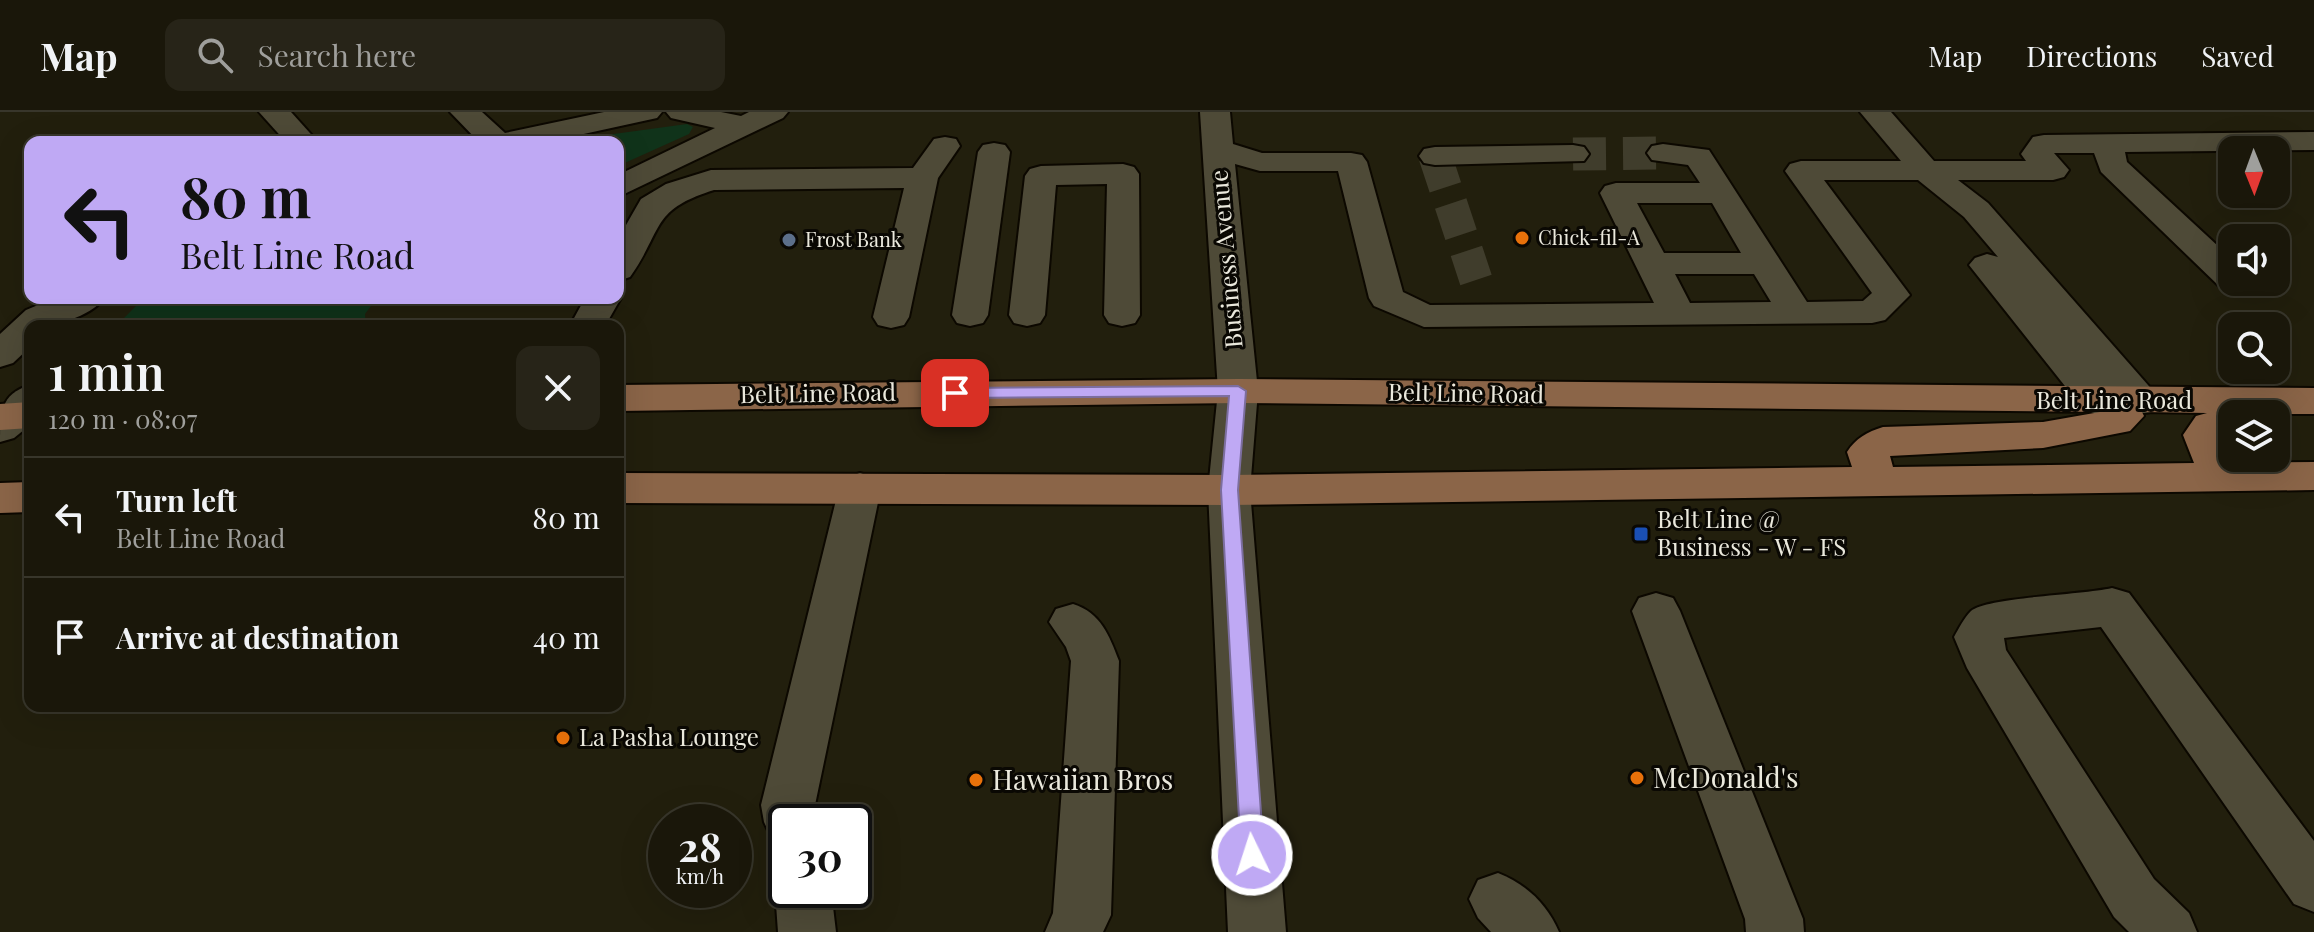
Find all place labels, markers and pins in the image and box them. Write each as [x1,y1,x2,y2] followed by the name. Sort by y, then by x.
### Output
[1538,223,1640,250] place label: Chick-fil-A
[805,225,902,252] place label: Frost Bank
[1513,229,1531,247] marker: Chick-fil-A
[780,231,798,249] marker: Frost Bank
[921,359,989,427] pin
[1657,502,1846,562] place label: Belt Line @ Business - W - FS
[1632,525,1650,543] marker: Belt Line @ Business - W - FS
[579,720,759,752] place label: La Pasha Lounge
[554,729,572,747] marker: La Pasha Lounge
[1653,758,1799,795] place label: McDonald's
[992,760,1173,797] place label: Hawaiian Bros
[1628,769,1646,787] marker: McDonald's
[967,771,985,789] marker: Hawaiian Bros

